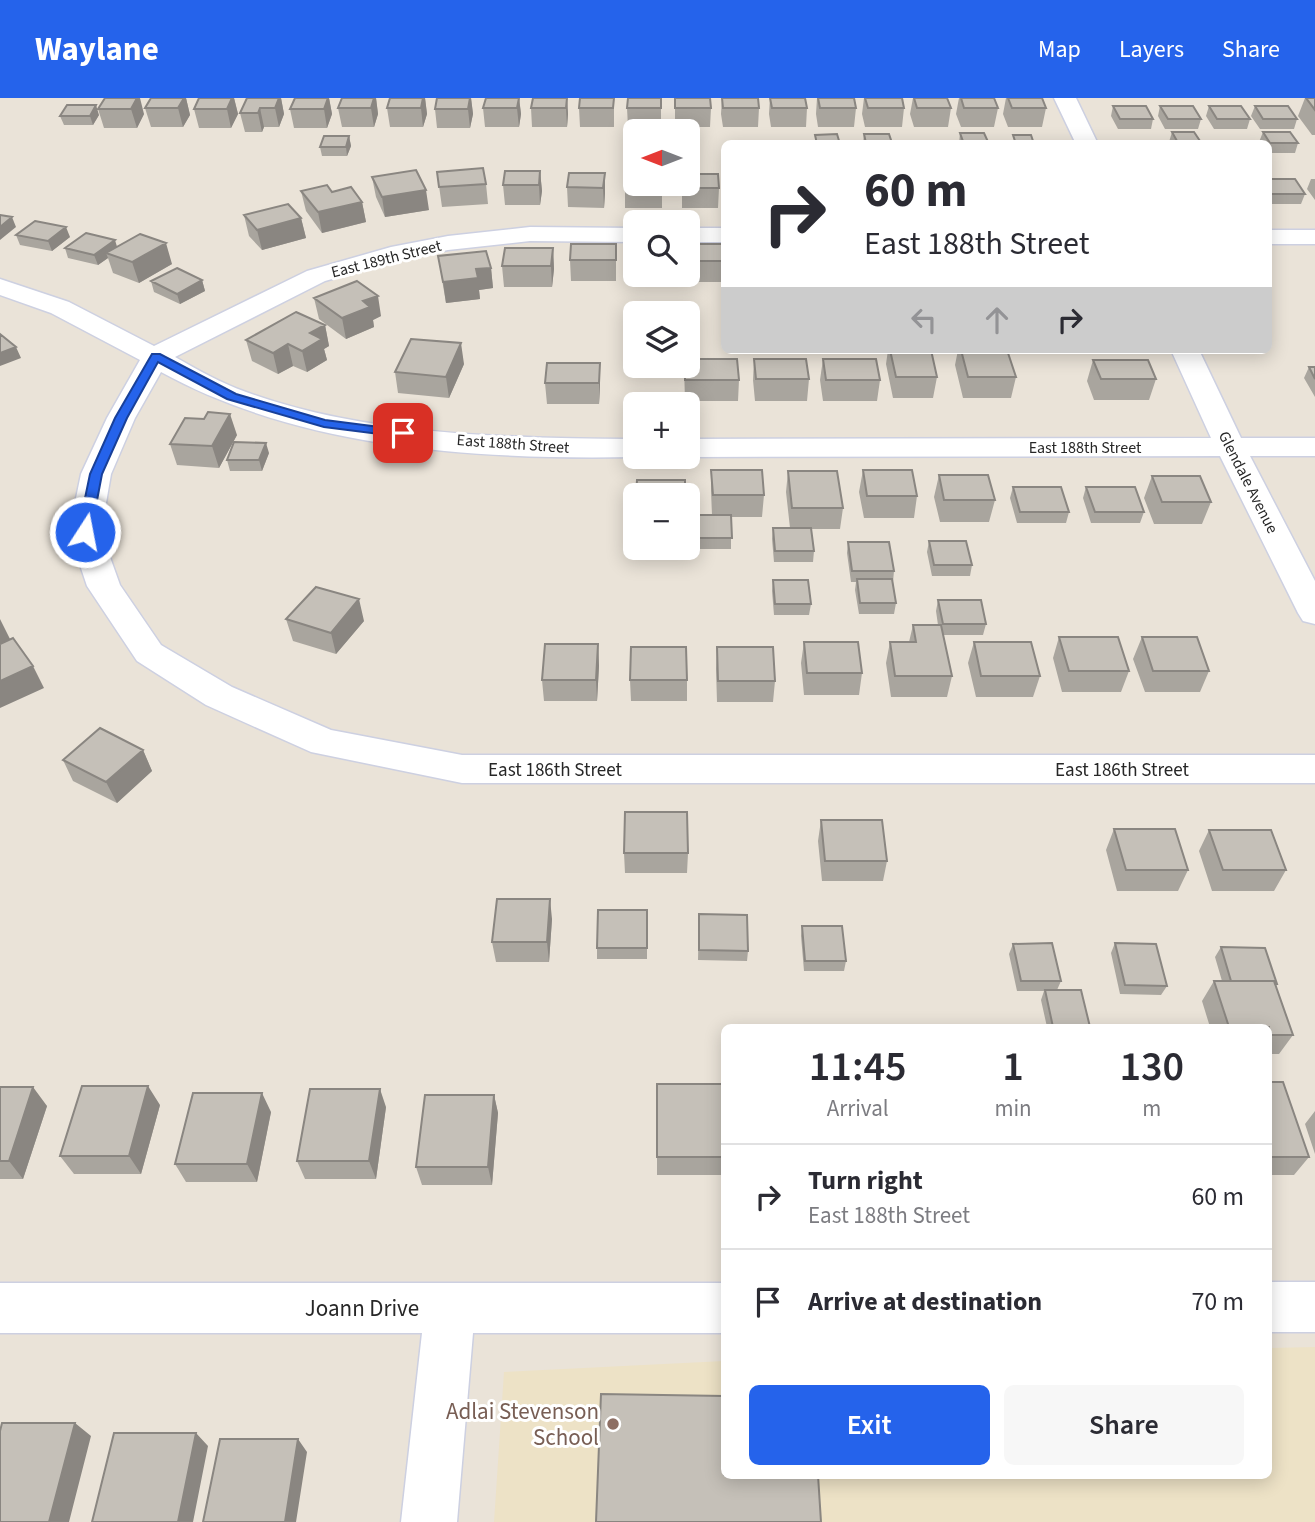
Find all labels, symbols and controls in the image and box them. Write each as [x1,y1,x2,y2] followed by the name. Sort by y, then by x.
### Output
[35,26,159,73] text: Waylane
[1038,32,1081,67] text: Map
[1119,32,1184,67] text: Layers
[1222,32,1280,67] text: Share
[623,119,700,196] north arrow
[623,119,700,560] map controls
[864,156,968,226] text: 60 m
[749,168,840,259] icon: right
[623,210,700,287] button: search
[864,221,1089,267] text: East 188th Street
[329,235,444,283] street label: East 189th Street
[623,301,700,378] button: layers
[905,301,943,339] icon: left
[978,301,1016,339] icon: ahead
[1051,301,1089,339] icon: right
[623,392,700,469] button: +
[373,403,433,463] pin
[384,414,422,452] icon: arrive
[1213,428,1283,537] street label: Glendale Avenue
[456,429,571,459] street label: East 188th Street
[1029,437,1142,459] street label: East 188th Street
[623,483,700,560] button: −
[48,495,122,569] position arrow
[488,757,623,784] street label: East 186th Street
[1055,757,1190,784] street label: East 186th Street
[809,1037,907,1097] text: 11:45
[1002,1037,1024,1097] text: 1
[1120,1037,1184,1097] text: 130
[827,1092,889,1125] text: Arrival
[994,1092,1032,1125] text: min
[1142,1092,1161,1125] text: m
[808,1162,923,1199] text: Turn right
[749,1178,787,1216] icon: right
[1191,1178,1244,1215] text: 60 m
[808,1199,970,1232] text: East 188th Street
[749,1283,787,1321] icon: arrive
[808,1283,1042,1320] text: Arrive at destination
[1191,1283,1244,1320] text: 70 m
[305,1292,419,1325] street label: Joann Drive
[749,1385,990,1465] button: Exit
[1004,1385,1244,1465] button: Share
[446,1395,599,1454] place label: Adlai Stevenson School
[605,1416,621,1432] marker: Adlai Stevenson School

